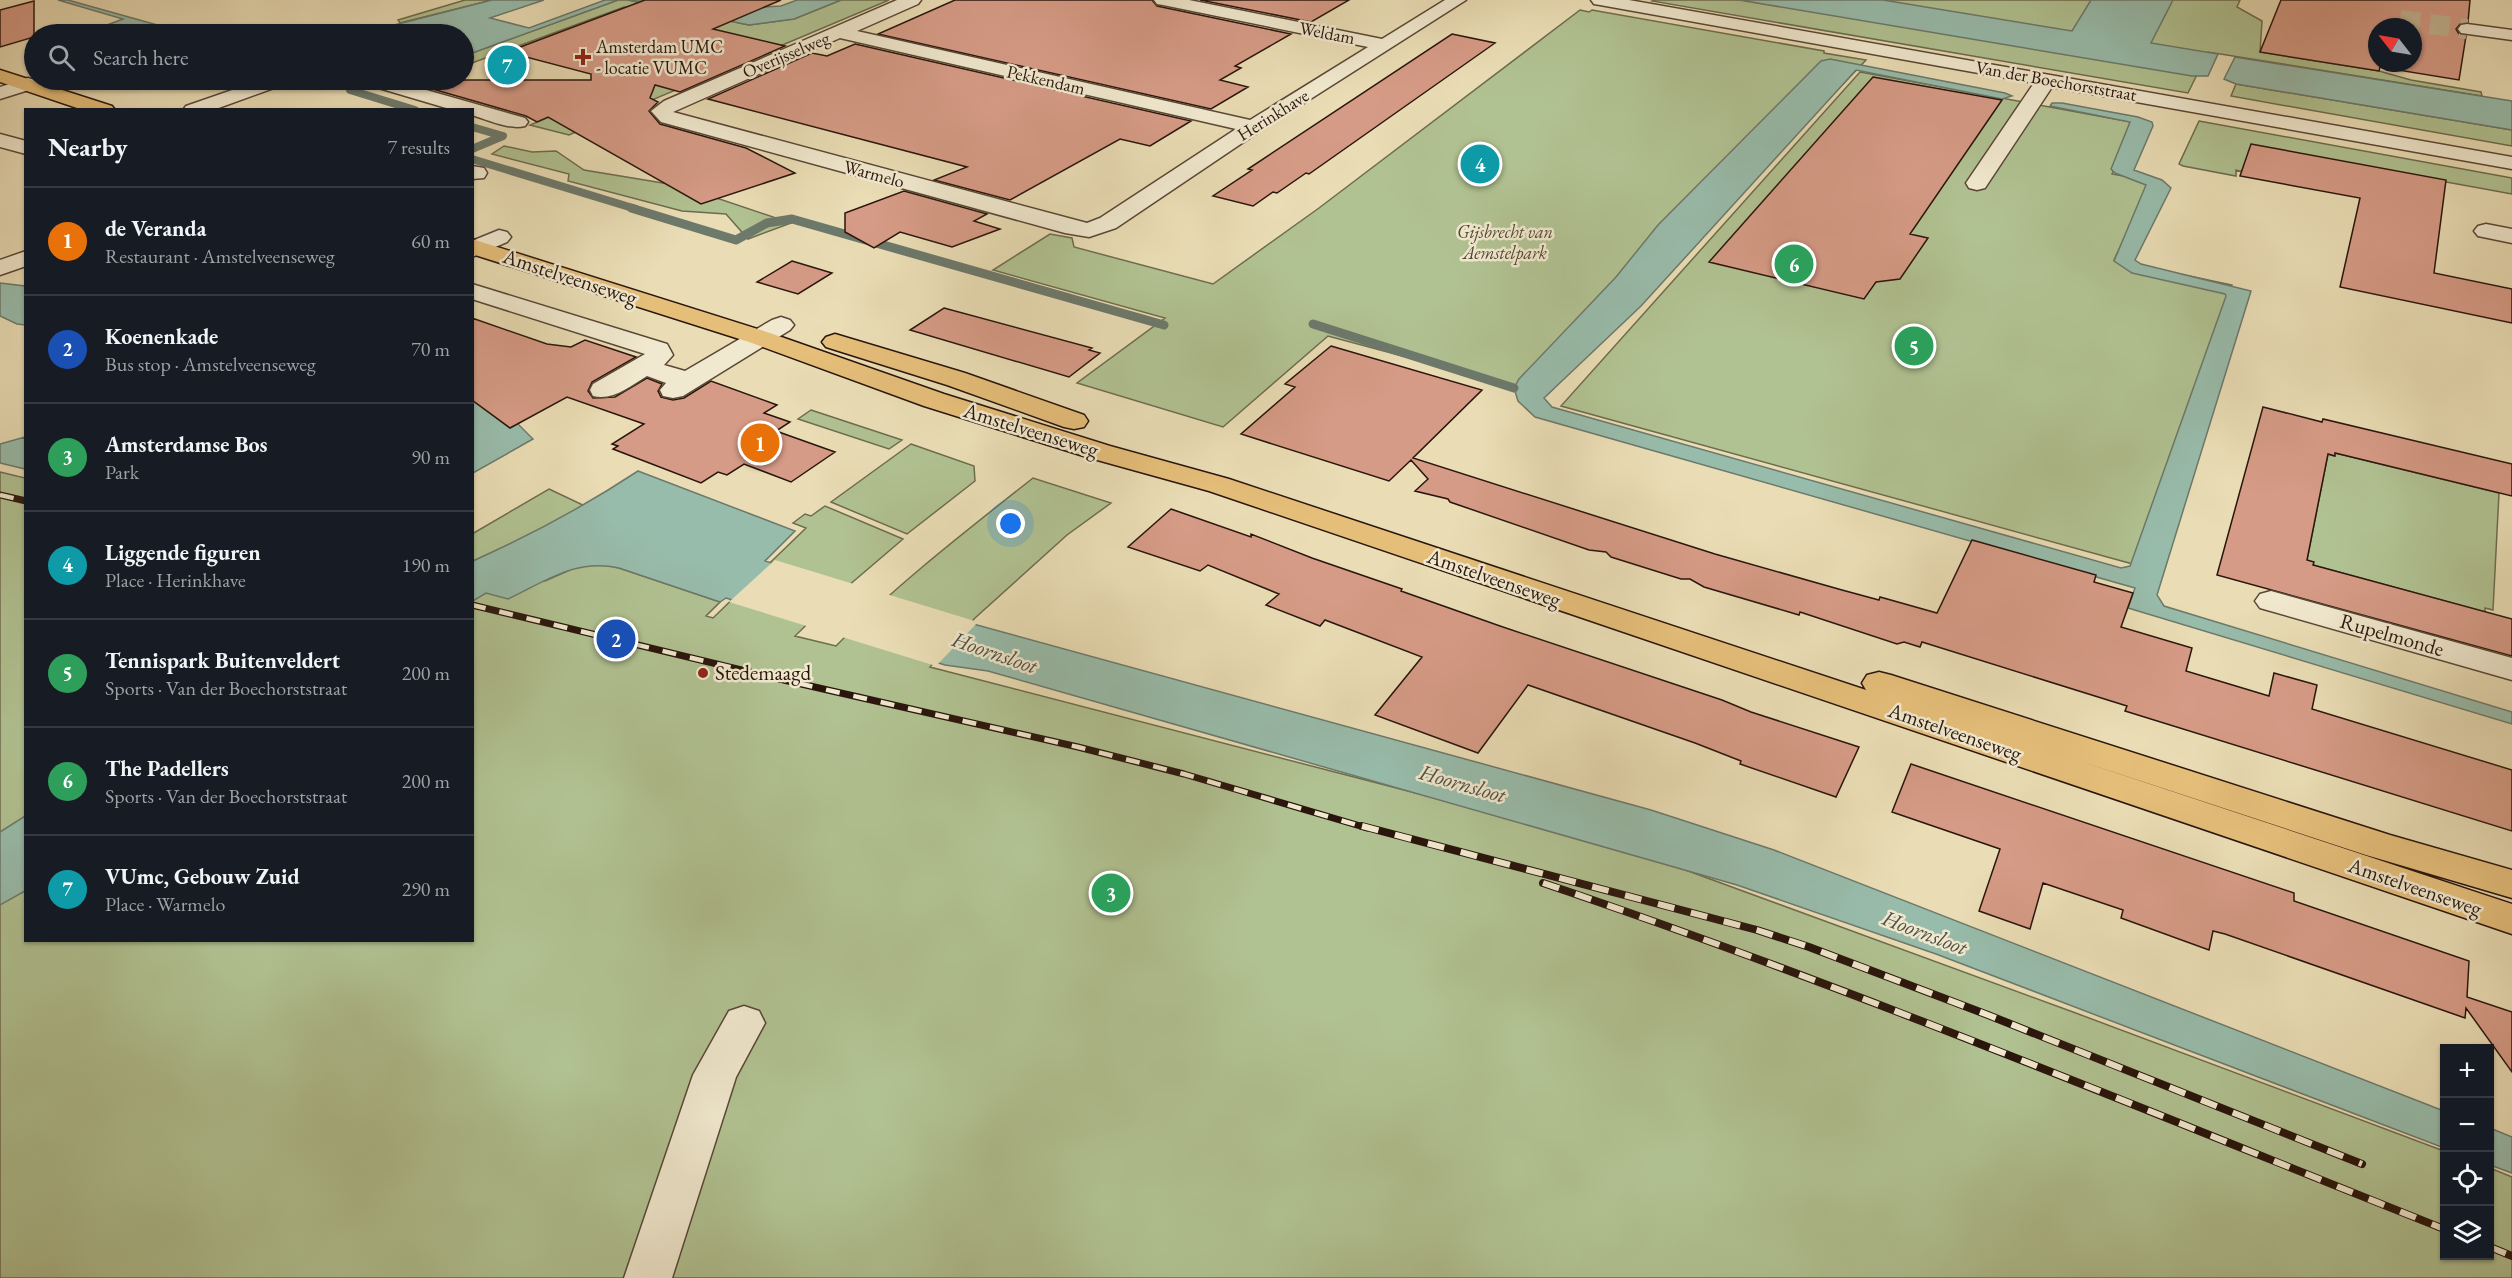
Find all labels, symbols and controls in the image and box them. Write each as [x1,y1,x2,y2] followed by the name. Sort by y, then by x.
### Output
[1297,16,1357,49] street label: Weldam
[2368,18,2422,72] north arrow
[24,24,474,90] search box
[739,26,833,83] street label: Overijsselweg
[595,35,723,79] place label: Amsterdam UMC - locatie VUMC
[45,41,78,74] icon: search
[488,42,526,88] pin: 7
[93,43,188,72] text: Search here
[574,48,592,66] marker: Amsterdam UMC - locatie VUMC
[1974,55,2139,106] street label: Van der Boechorststraat
[1005,59,1088,100] street label: Pekkendam
[1233,83,1313,146] street label: Herinkhave
[48,130,128,164] text: Nearby
[387,134,450,160] text: 7 results
[1460,142,1500,186] pin: 4
[841,154,907,193] street label: Warmelo
[105,214,206,243] text: de Veranda
[1457,220,1553,265] park label: Gijsbrecht van Aemstelpark
[62,228,73,254] text: 1
[411,228,450,254] text: 60 m
[499,242,642,311] street label: Amstelveenseweg
[1774,242,1814,286] pin: 6
[105,243,335,269] text: Restaurant · Amstelveenseweg
[105,322,218,351] text: Koenenkade
[1894,324,1934,368] pin: 5
[62,336,73,362] text: 2
[411,336,450,362] text: 70 m
[105,351,316,377] text: Bus stop · Amstelveenseweg
[960,396,1103,463] street label: Amstelveenseweg
[740,420,780,466] pin: 1
[105,430,267,459] text: Amsterdamse Bos
[62,444,73,470] text: 3
[411,444,450,470] text: 90 m
[105,459,139,485] text: Park
[996,509,1025,538] your location
[105,538,261,567] text: Liggende figuren
[1423,542,1565,613] street label: Amstelveenseweg
[62,552,73,578] text: 4
[402,552,450,578] text: 190 m
[105,567,246,593] text: Place · Herinkhave
[2337,607,2447,662] street label: Rupelmonde
[596,616,636,662] pin: 2
[947,624,1043,681] water label: Hoornsloot
[105,646,340,675] text: Tennispark Buitenveldert
[715,659,811,686] place label: Stedemaagd
[62,660,73,686] text: 5
[402,660,450,686] text: 200 m
[696,666,710,680] marker: Stedemaagd
[105,675,347,701] text: Sports · Van der Boechorststraat
[1884,696,2026,767] street label: Amstelveenseweg
[105,754,229,783] text: The Padellers
[1415,757,1511,810] water label: Hoornsloot
[62,768,73,794] text: 6
[402,768,450,794] text: 200 m
[105,783,347,809] text: Sports · Van der Boechorststraat
[2344,851,2486,922] street label: Amstelveenseweg
[105,862,300,891] text: VUmc, Gebouw Zuid
[1092,870,1130,916] pin: 3
[62,876,73,902] text: 7
[402,876,450,902] text: 290 m
[105,891,225,917] text: Place · Warmelo
[1877,903,1973,962] water label: Hoornsloot
[2440,1044,2494,1260] map controls
[2440,1044,2494,1098] button: +
[2440,1098,2494,1152] button: −
[2440,1152,2494,1206] button: locate
[2440,1206,2494,1260] button: layers

